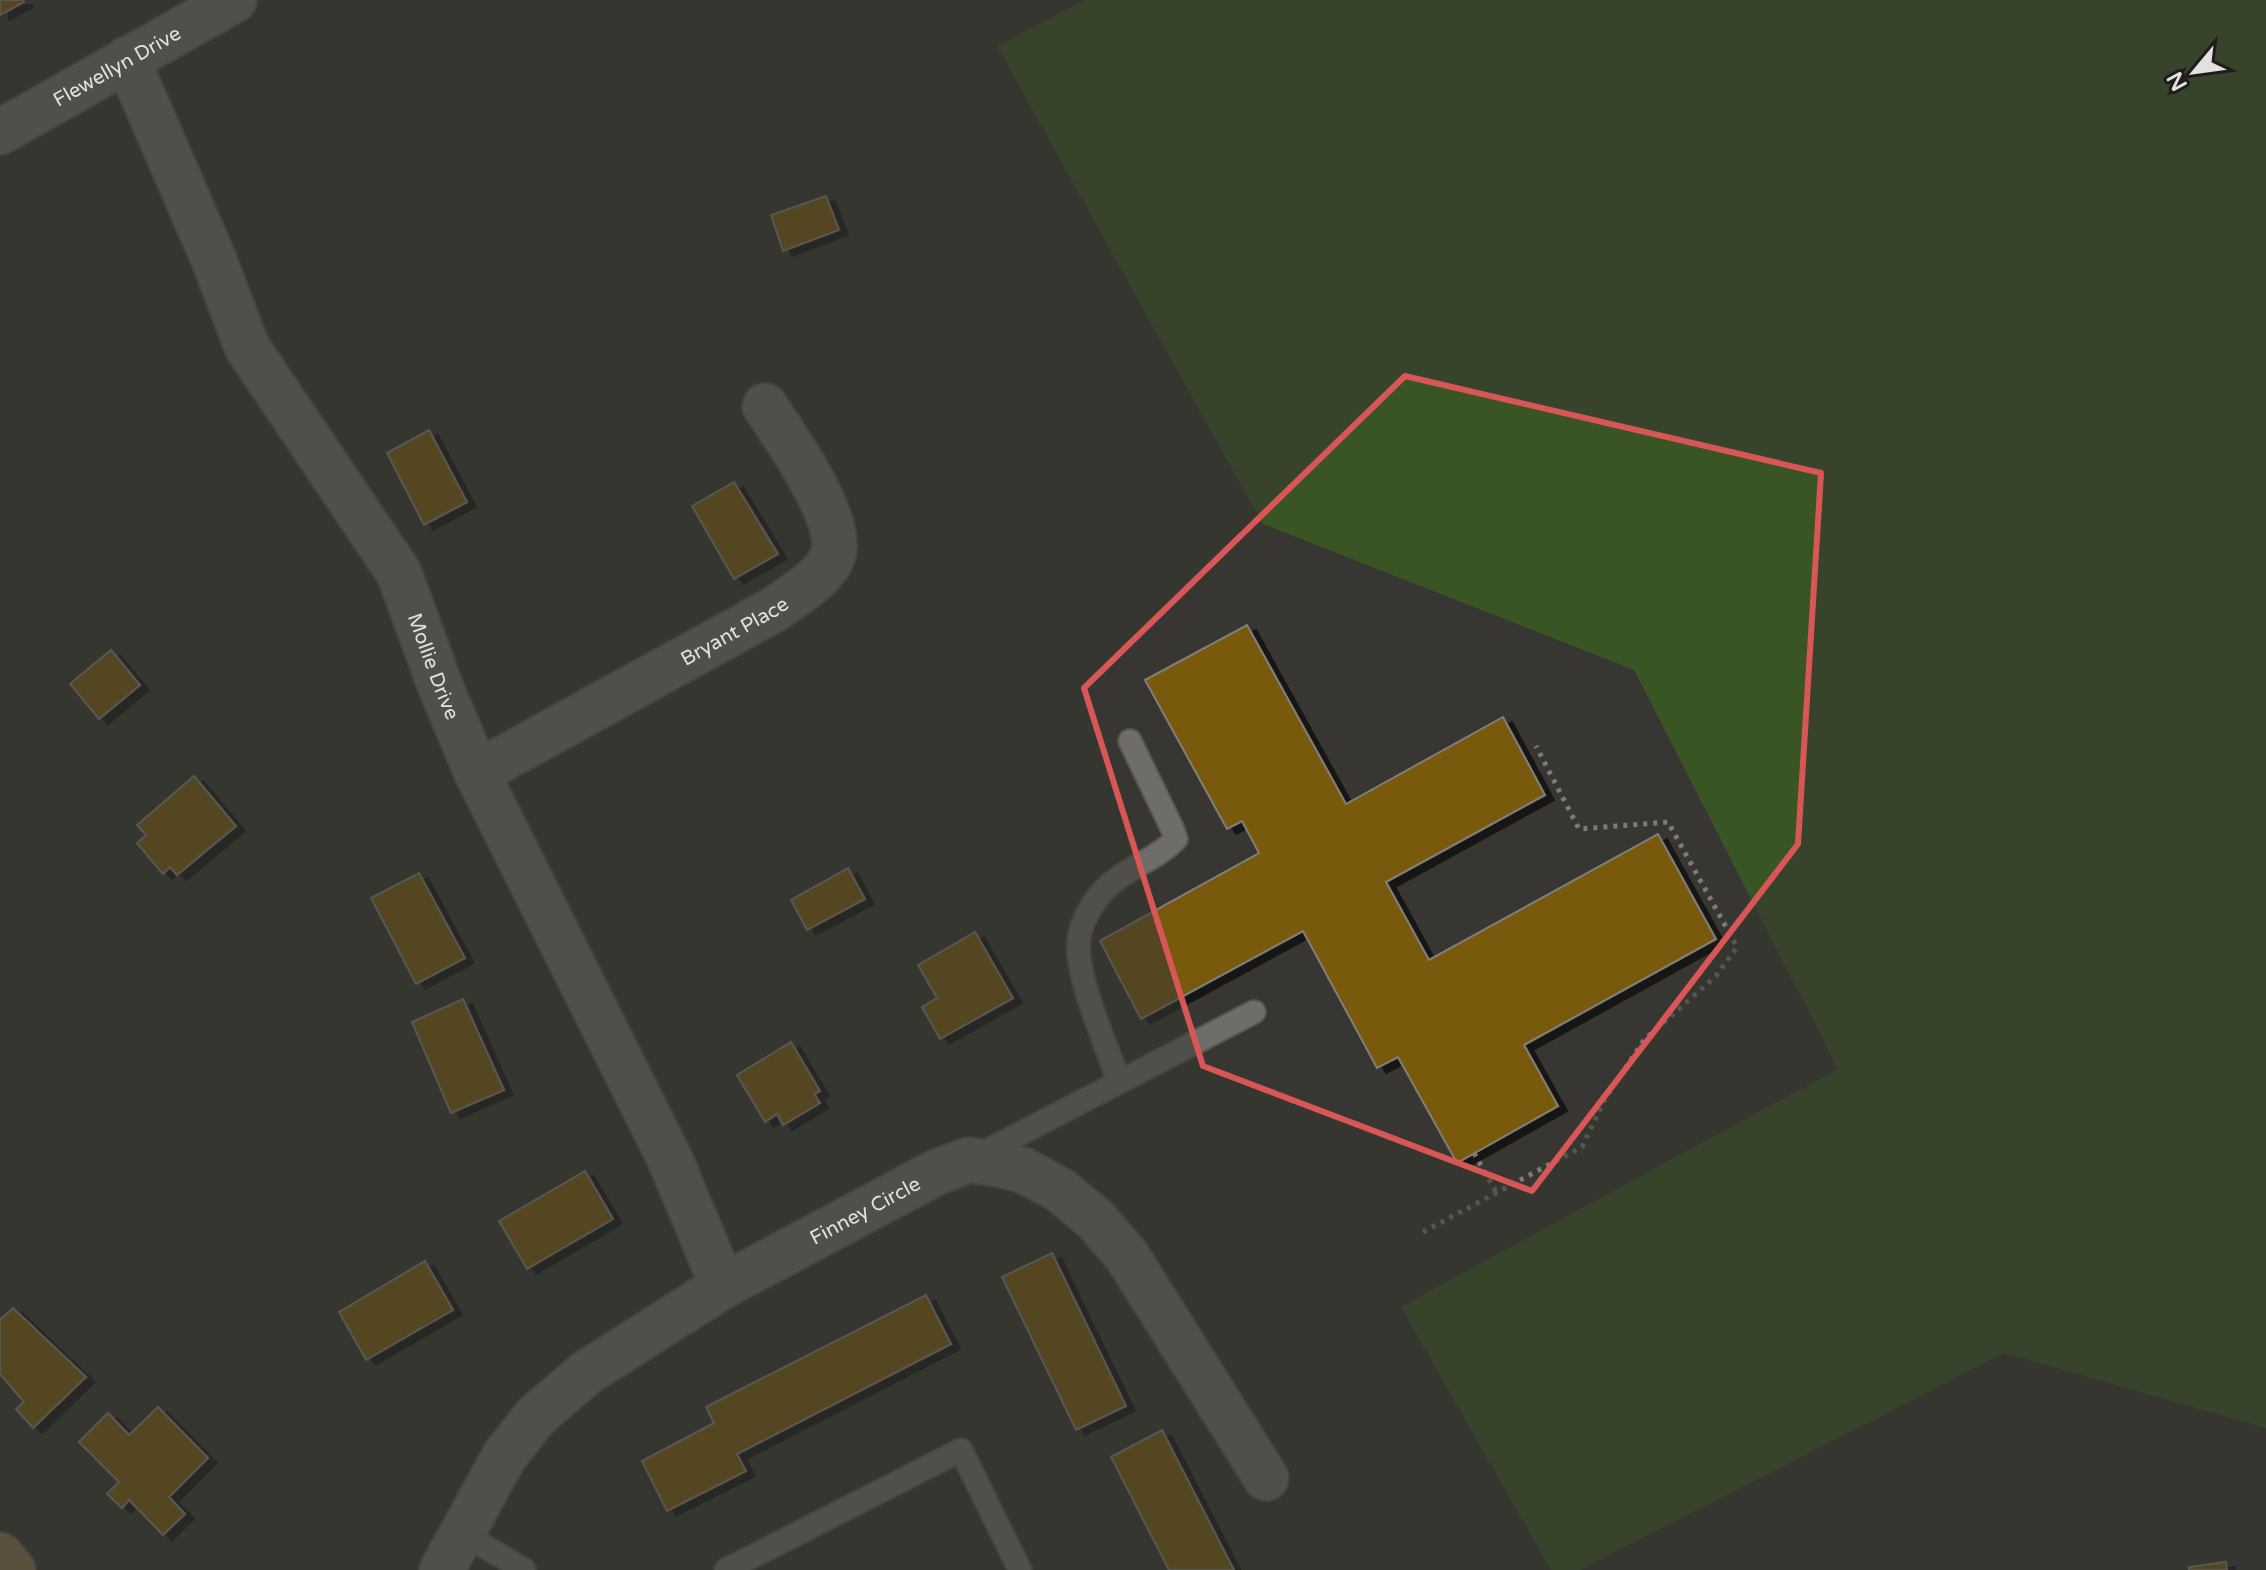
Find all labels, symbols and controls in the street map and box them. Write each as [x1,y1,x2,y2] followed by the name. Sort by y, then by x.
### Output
[49,22,185,113] street label: Flewellyn Drive
[2154,32,2234,112] north arrow
[2162,67,2193,95] text: N
[677,592,794,671] street label: Bryant Place
[402,610,464,724] street label: Mollie Drive
[806,1172,925,1250] street label: Finney Circle

